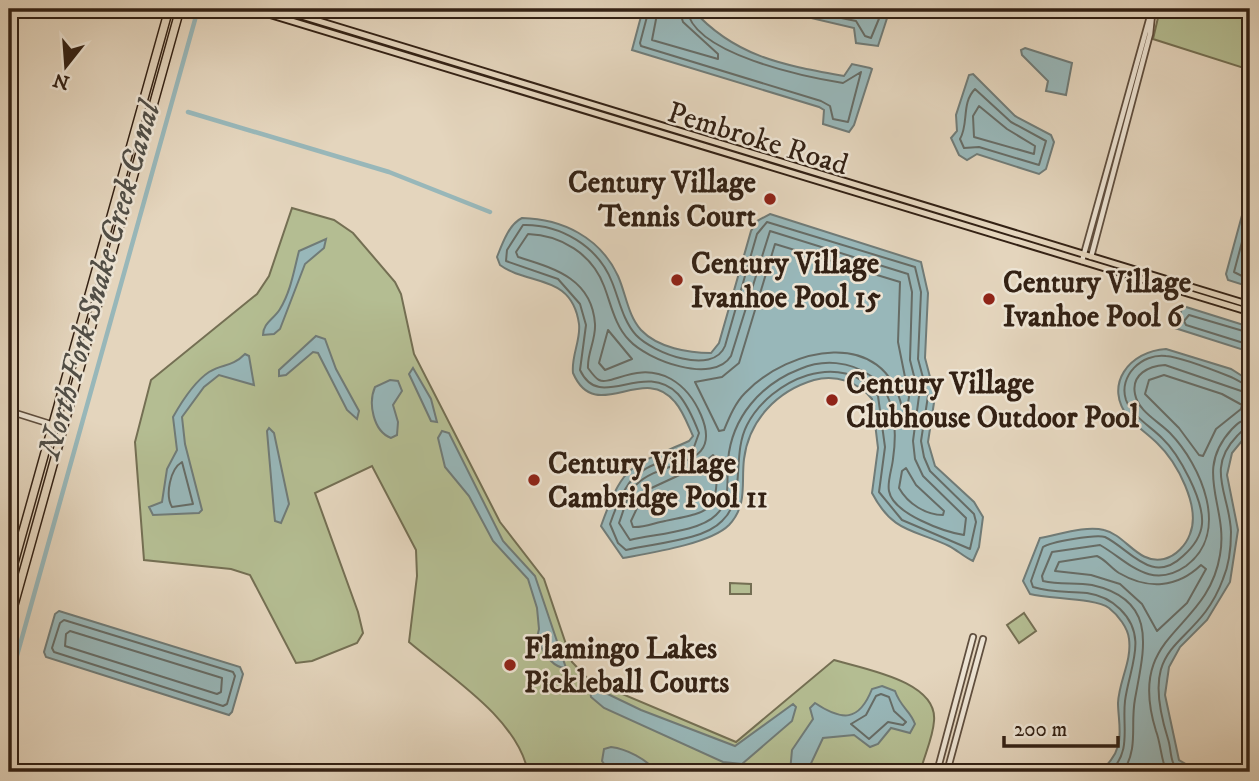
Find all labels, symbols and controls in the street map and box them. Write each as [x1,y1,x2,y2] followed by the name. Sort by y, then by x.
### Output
[32,32,102,102] north arrow
[50,67,72,94] text: N
[29,94,171,465] water label: North Fork Snake Creek Canal
[663,94,852,184] street label: Pembroke Road
[568,165,757,236] place label: Century Village Tennis Court
[762,191,778,207] marker: Century Village Tennis Court
[691,246,881,317] place label: Century Village Ivanhoe Pool 15
[1003,265,1192,336] place label: Century Village Ivanhoe Pool 6
[669,272,685,288] marker: Century Village Ivanhoe Pool 15
[981,291,997,307] marker: Century Village Ivanhoe Pool 6
[846,366,1140,437] place label: Century Village Clubhouse Outdoor Pool
[824,392,840,408] marker: Century Village Clubhouse Outdoor Pool
[548,446,768,517] place label: Century Village Cambridge Pool 11
[526,472,542,488] marker: Century Village Cambridge Pool 11
[524,631,729,702] place label: Flamingo Lakes Pickleball Courts
[502,657,518,673] marker: Flamingo Lakes Pickleball Courts
[1004,704,1117,748] scale bar
[1014,717,1067,743] text: 200 m

